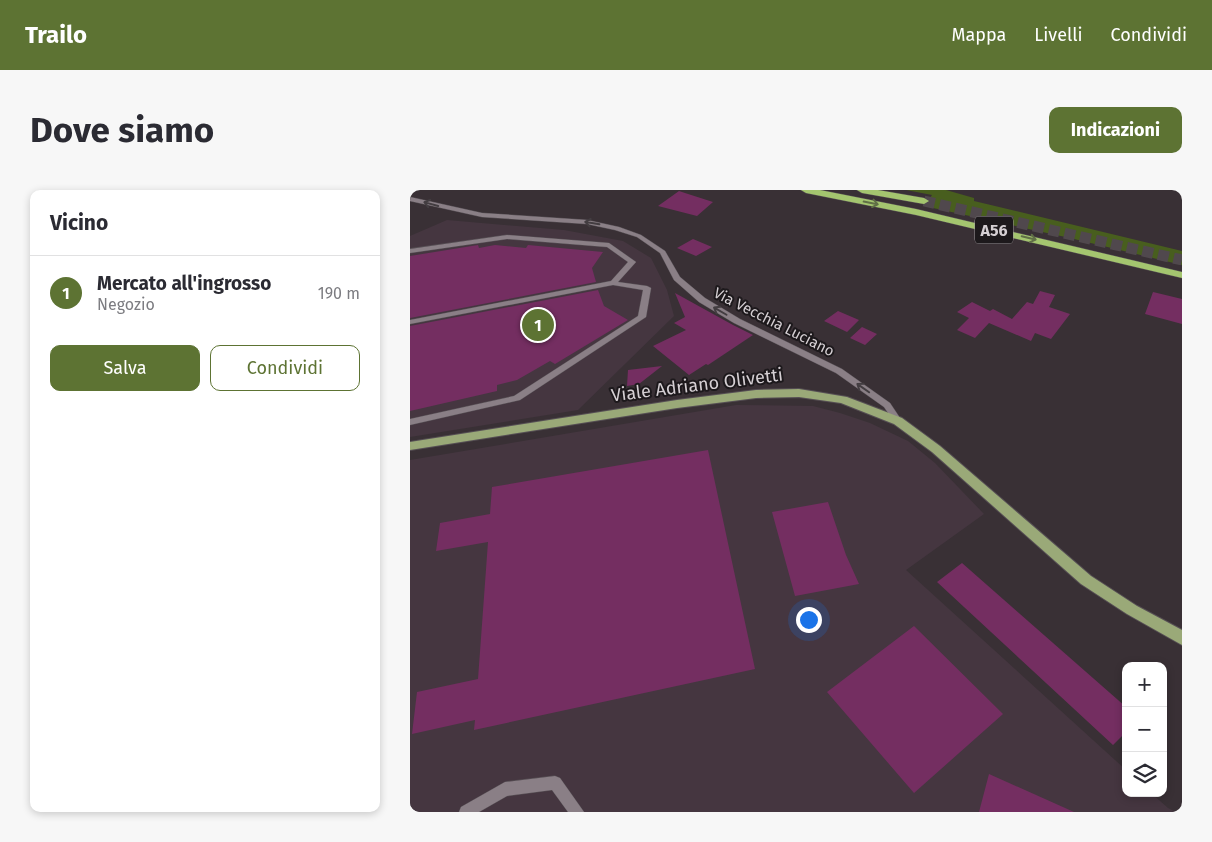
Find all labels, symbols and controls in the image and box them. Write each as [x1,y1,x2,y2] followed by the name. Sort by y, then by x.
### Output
[25,21,87,49] text: Trailo
[952,24,1006,46] text: Mappa
[1034,24,1083,46] text: Livelli
[1111,24,1187,46] text: Condividi
[1049,107,1182,153] button: Indicazioni
[30,109,214,151] text: Dove siamo
[423,199,439,208] one-way arrow
[862,199,878,208] one-way arrow
[50,210,108,236] text: Vicino
[975,216,1013,244] road number: A56
[584,218,600,228] one-way arrow
[1021,234,1037,243] one-way arrow
[97,272,271,295] text: Mercato all'ingrosso
[62,284,70,303] text: 1
[318,284,360,303] text: 190 m
[711,284,837,360] street label: Via Vecchia Luciano
[97,295,155,314] text: Negozio
[522,306,554,344] pin: 1
[713,306,728,316] one-way arrow
[50,345,200,391] button: Salva
[210,345,360,391] button: Condividi
[610,364,784,406] street label: Viale Adriano Olivetti
[857,383,871,393] one-way arrow
[796,607,822,633] your location
[1122,662,1167,797] map controls
[1122,662,1167,707] button: +
[1122,707,1167,752] button: −
[1122,752,1167,797] button: layers

